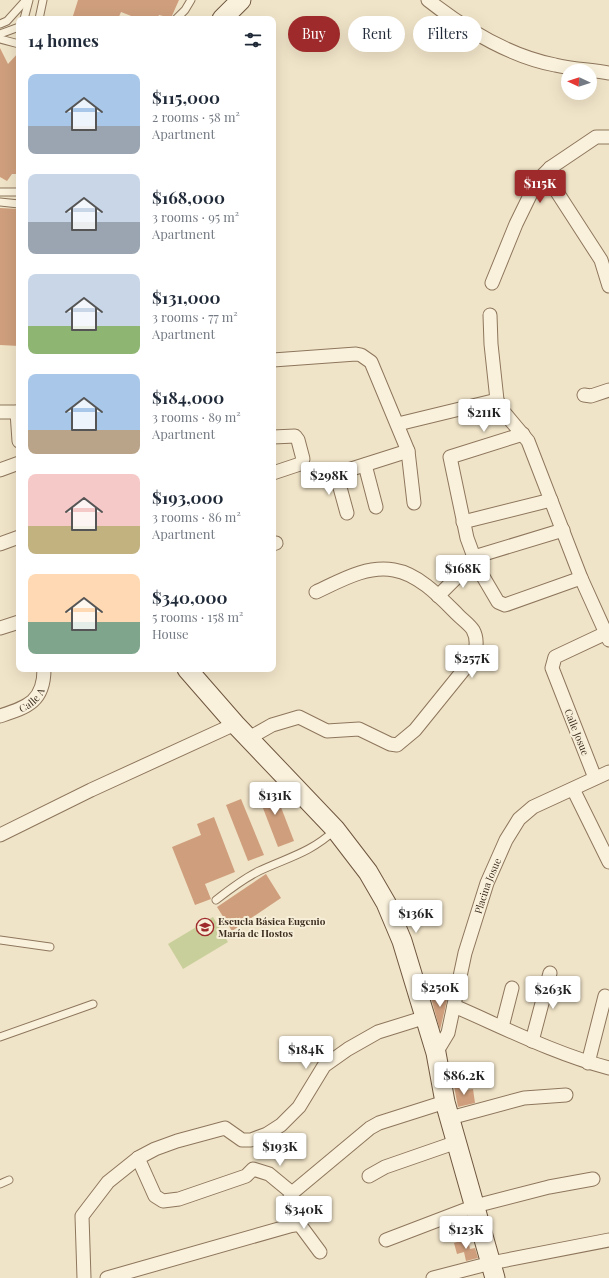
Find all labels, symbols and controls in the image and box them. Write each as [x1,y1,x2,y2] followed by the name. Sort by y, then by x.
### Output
[288,16,340,52] chip: Buy
[348,16,405,52] chip: Rent
[413,16,482,52] chip: Filters
[28,29,99,51] text: 14 homes
[242,29,264,51] icon: filters
[561,64,597,100] north arrow
[561,64,597,100] map controls
[152,86,220,108] text: $115,000
[60,90,108,138] icon: home
[152,108,240,125] text: 2 rooms · 58 m²
[152,125,215,142] text: Apartment
[512,170,568,204] pin: $115K
[524,174,556,191] text: $115K
[152,186,225,208] text: $168,000
[60,190,108,238] icon: home
[152,208,239,225] text: 3 rooms · 95 m²
[152,225,215,242] text: Apartment
[152,286,220,308] text: $131,000
[60,290,108,338] icon: home
[152,308,238,325] text: 3 rooms · 77 m²
[152,325,215,342] text: Apartment
[152,386,224,408] text: $184,000
[60,390,108,438] icon: home
[456,399,512,433] pin: $211K
[467,403,501,420] text: $211K
[152,408,241,425] text: 3 rooms · 89 m²
[152,425,215,442] text: Apartment
[301,462,357,496] pin: $298K
[310,466,348,483] text: $298K
[152,486,223,508] text: $193,000
[60,490,108,538] icon: home
[152,508,241,525] text: 3 rooms · 86 m²
[152,525,215,542] text: Apartment
[435,555,491,589] pin: $168K
[445,559,481,576] text: $168K
[152,586,227,608] text: $340,000
[60,590,108,638] icon: home
[152,608,243,625] text: 5 rooms · 158 m²
[152,625,189,642] text: House
[444,645,500,679] pin: $257K
[454,649,490,666] text: $257K
[16,685,48,715] street label: Calle A
[561,707,593,757] street label: Calle Josue
[247,782,303,816] pin: $131K
[259,786,291,803] text: $131K
[471,856,504,915] street label: Placina Josue
[388,900,444,934] pin: $136K
[398,904,434,921] text: $136K
[218,914,326,940] place label: Escuela Básica Eugenio María de Hostos
[195,917,215,937] school or university icon: Escuela Básica Eugenio María de Hostos
[412,974,468,1008] pin: $250K
[525,976,581,1010] pin: $263K
[421,978,459,995] text: $250K
[534,980,572,997] text: $263K
[278,1036,334,1070] pin: $184K
[288,1040,324,1057] text: $184K
[431,1062,497,1096] pin: $86.2K
[443,1066,485,1083] text: $86.2K
[252,1133,308,1167] pin: $193K
[262,1137,298,1154] text: $193K
[276,1196,332,1230] pin: $340K
[285,1200,323,1217] text: $340K
[438,1216,494,1250] pin: $123K
[449,1220,483,1237] text: $123K

